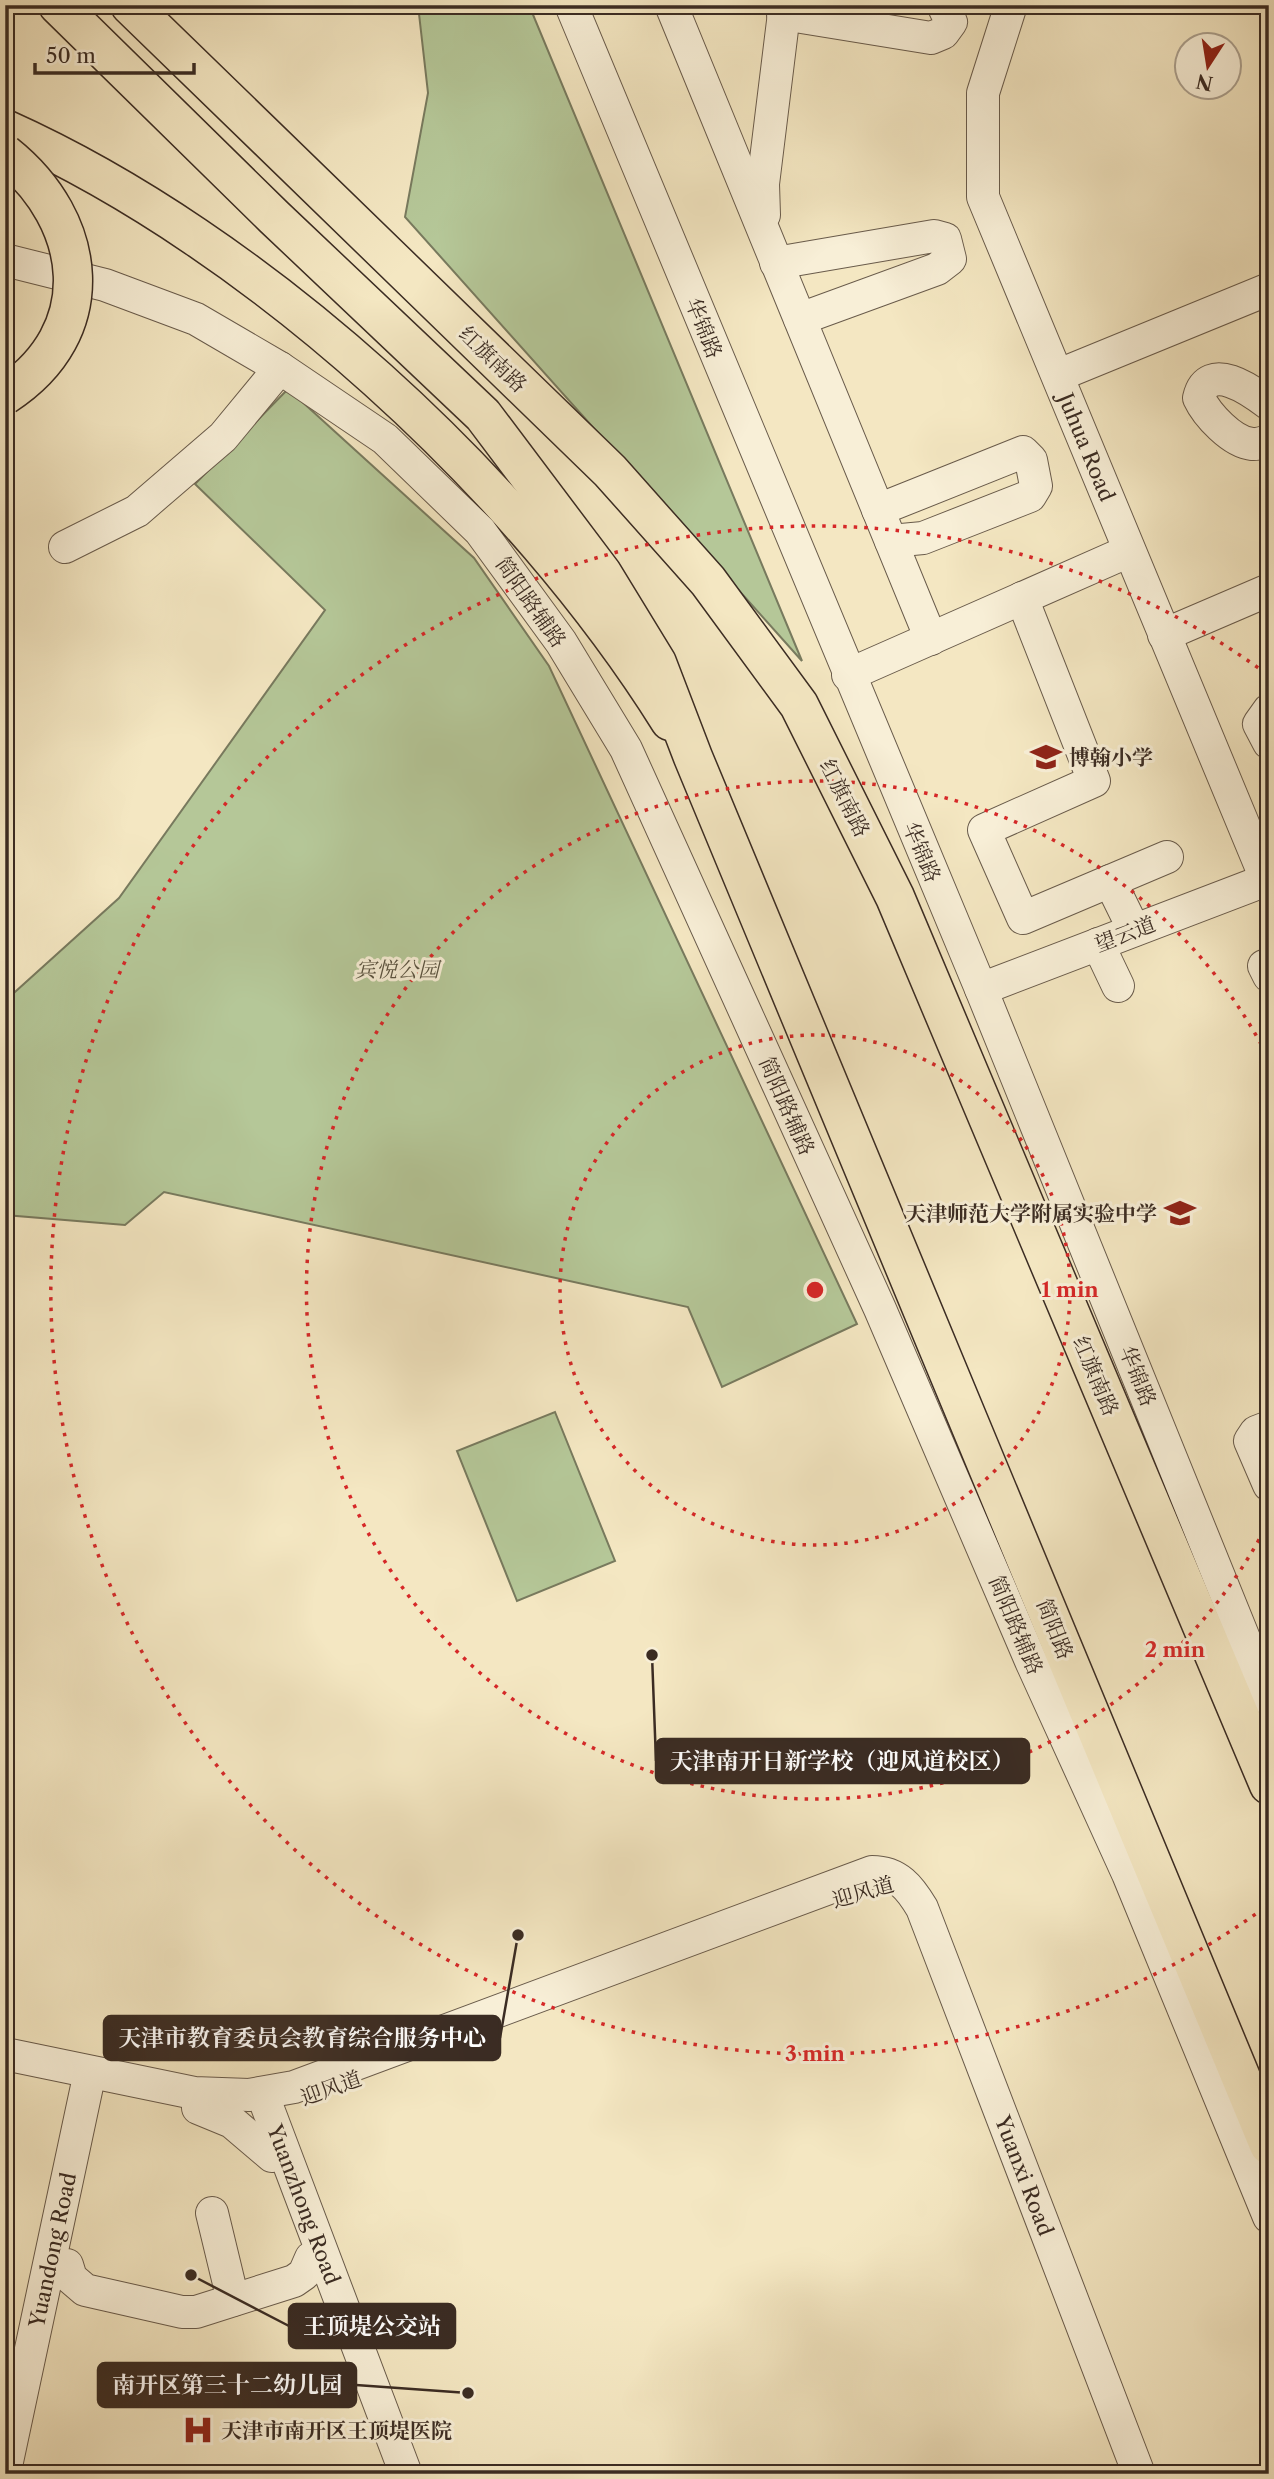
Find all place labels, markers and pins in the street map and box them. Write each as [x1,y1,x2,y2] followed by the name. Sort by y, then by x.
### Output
[1029,740,1063,774] school or university icon: 博翰小学
[1069,745,1153,770] place label: 博翰小学
[1163,1196,1197,1230] school or university icon: 天津师范大学附属实验中学
[905,1201,1157,1226] place label: 天津师范大学附属实验中学
[803,1278,827,1302] centre of rings
[656,1739,1029,1783] callout: 天津南开日新学校（迎风道校区）
[104,2016,500,2060] callout: 天津市教育委员会教育综合服务中心
[289,2304,455,2348] callout: 王顶堤公交站
[98,2363,356,2407] callout: 南开区第三十二幼儿园
[181,2413,215,2447] hospital icon: 天津市南开区王顶堤医院
[221,2418,452,2443] place label: 天津市南开区王顶堤医院

